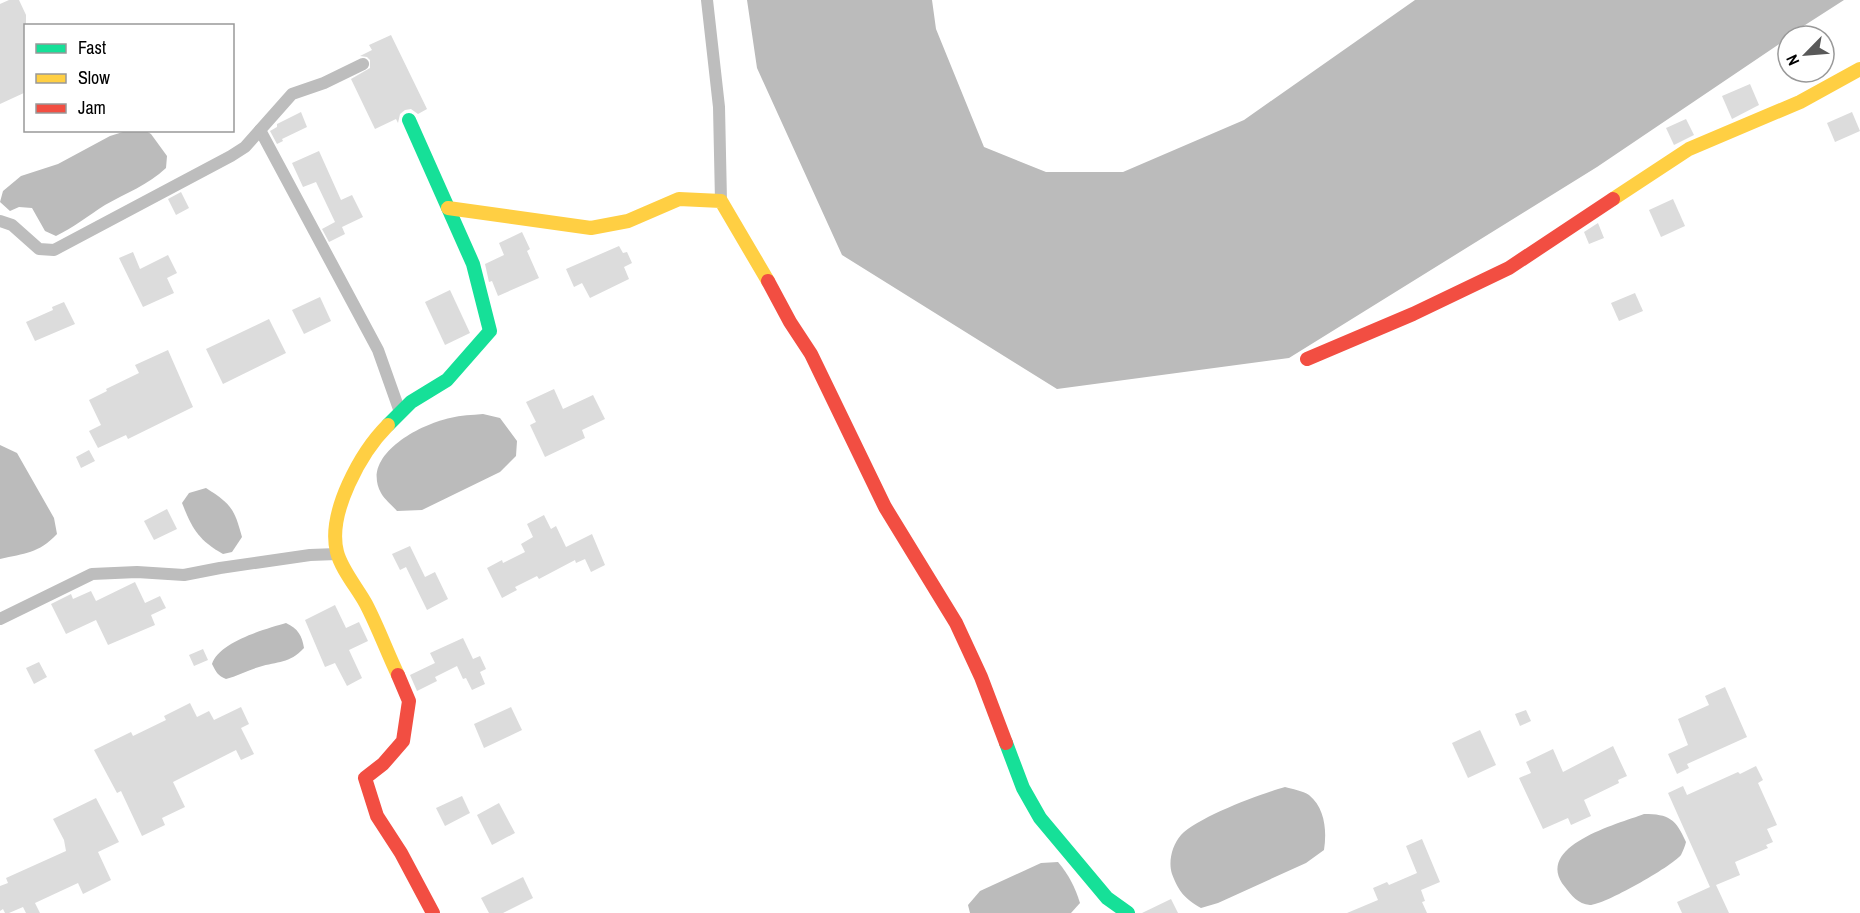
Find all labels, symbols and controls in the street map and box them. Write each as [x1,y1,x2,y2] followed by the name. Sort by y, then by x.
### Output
[24,24,234,132] legend
[1776,24,1836,84] north arrow
[78,35,106,60] text: Fast
[1780,51,1804,69] text: N
[78,65,110,90] text: Slow
[78,95,106,120] text: Jam

